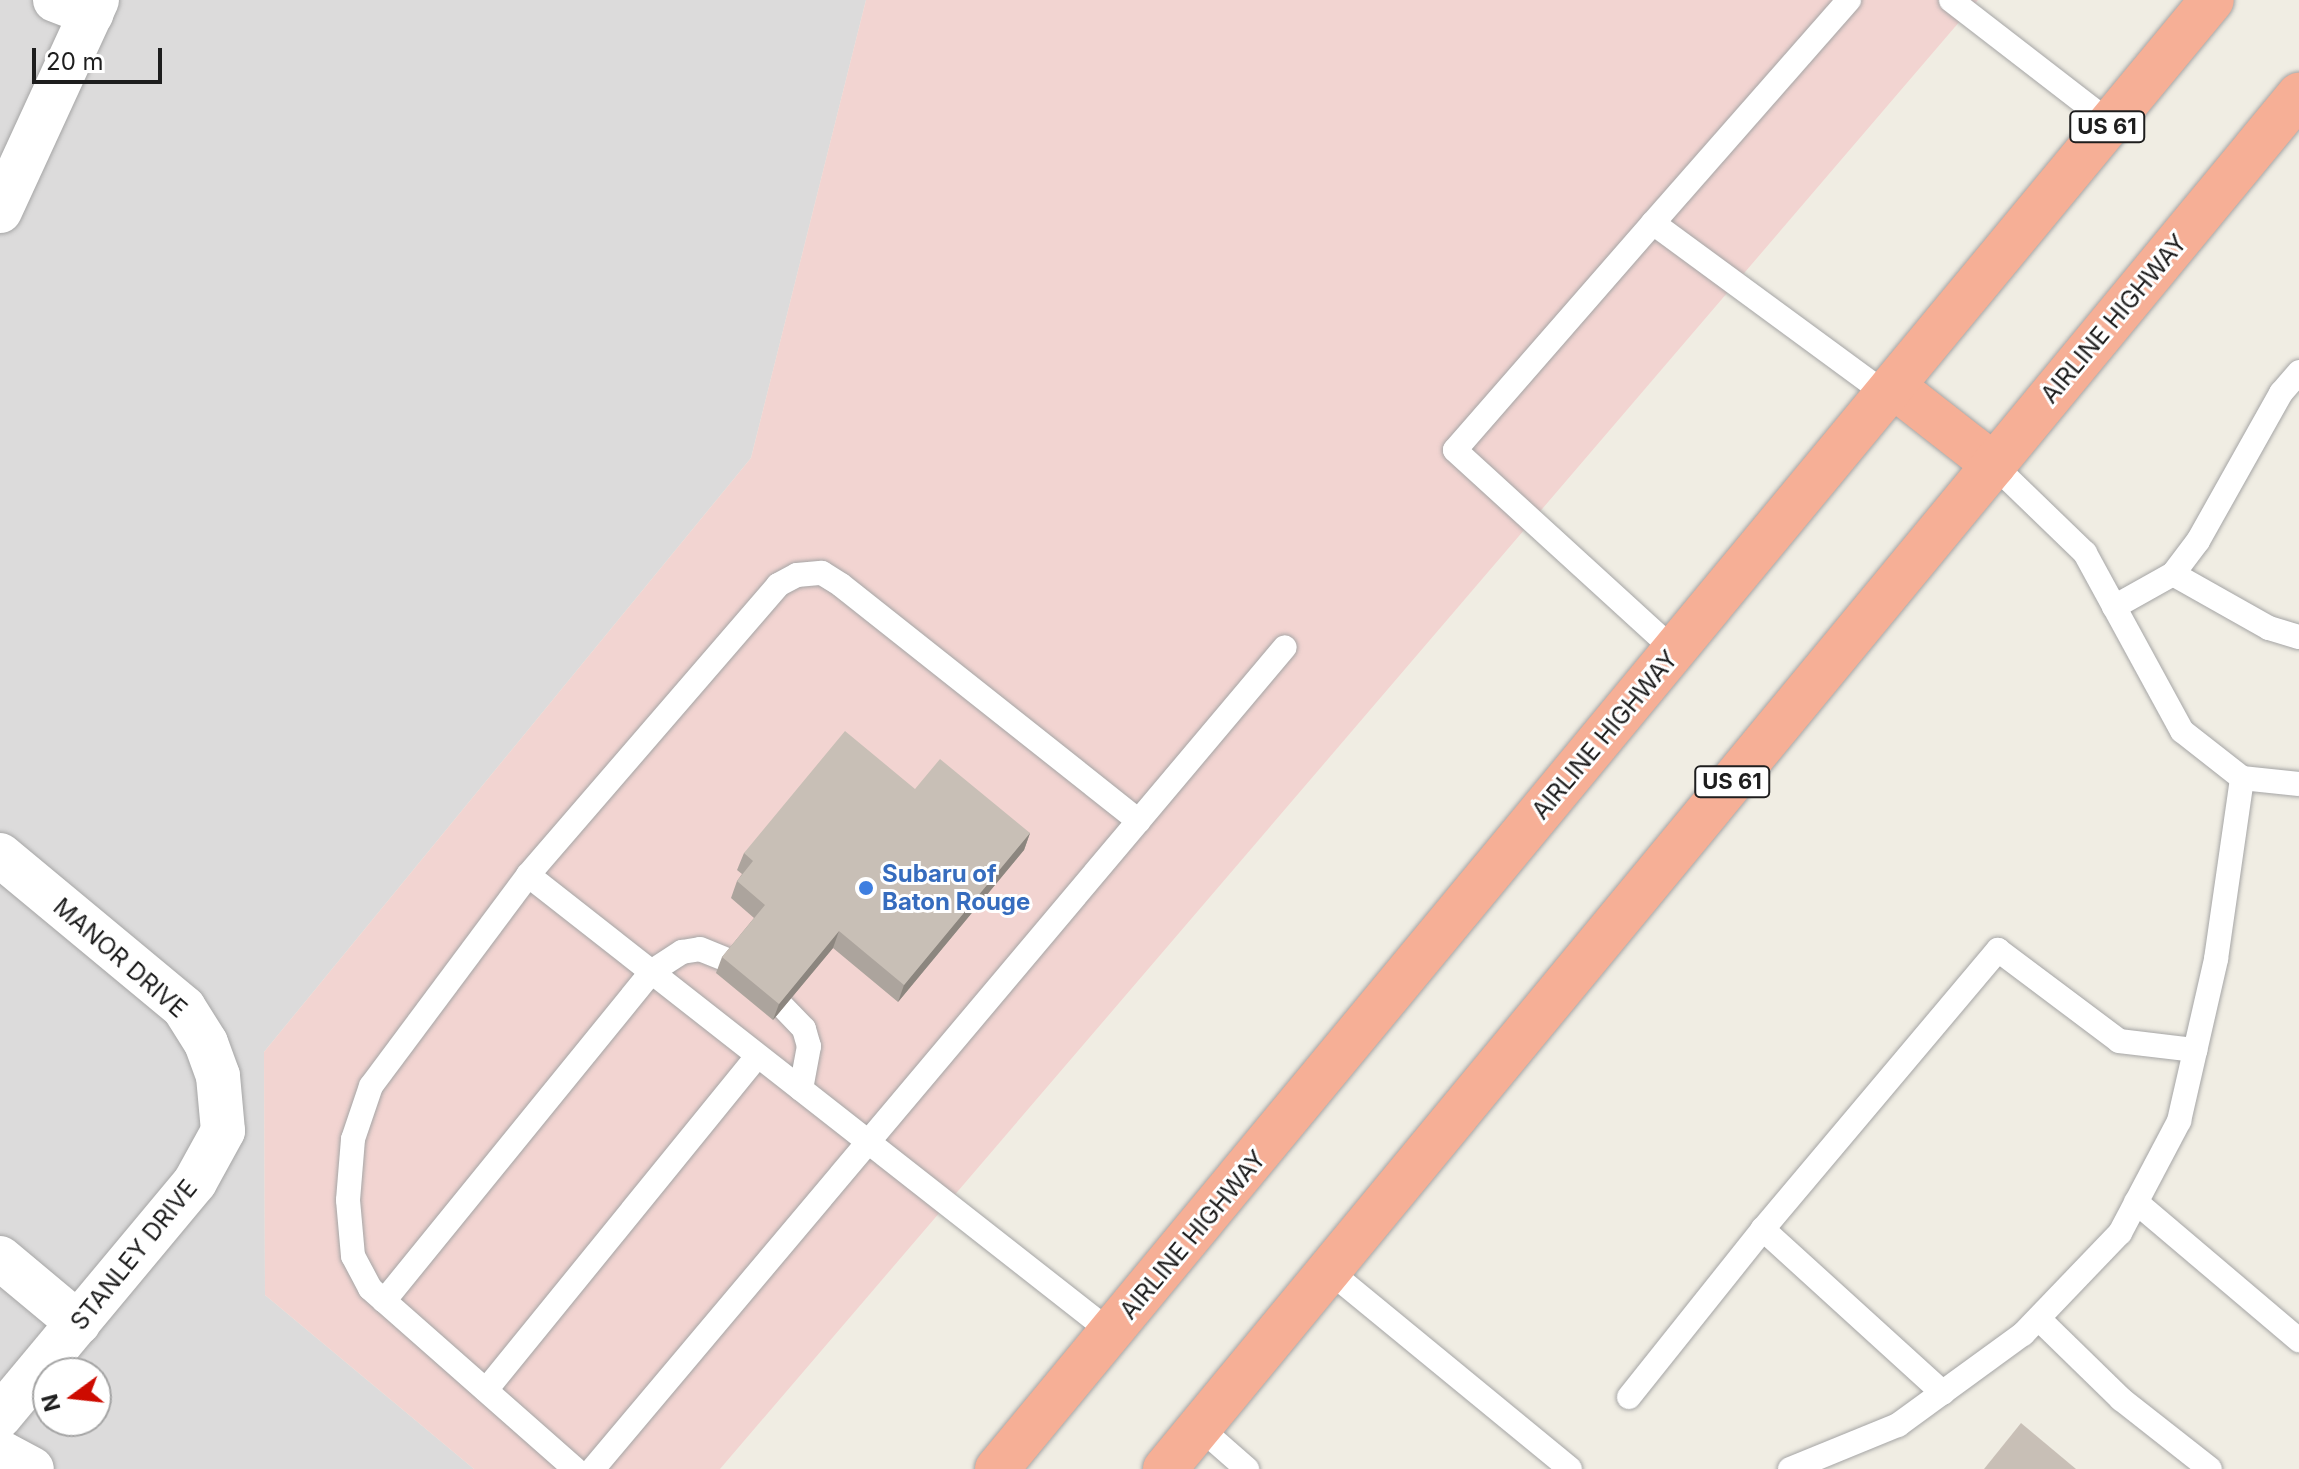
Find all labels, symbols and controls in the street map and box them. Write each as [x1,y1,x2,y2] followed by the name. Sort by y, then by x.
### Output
[36,32,166,82] scale bar
[46,47,104,76] text: 20 m
[2069,109,2145,145] road number: US 61
[2035,229,2193,409] street label: AIRLINE HIGHWAY
[1526,645,1684,825] street label: AIRLINE HIGHWAY
[1694,764,1770,800] road number: US 61
[882,860,1030,916] place label: Subaru of Baton Rouge
[857,879,875,897] marker: Subaru of Baton Rouge
[48,892,192,1024] street label: MANOR DRIVE
[1114,1145,1272,1325] street label: AIRLINE HIGHWAY
[65,1174,203,1336] street label: STANLEY DRIVE
[32,1357,112,1437] north arrow
[36,1391,65,1414] text: N

